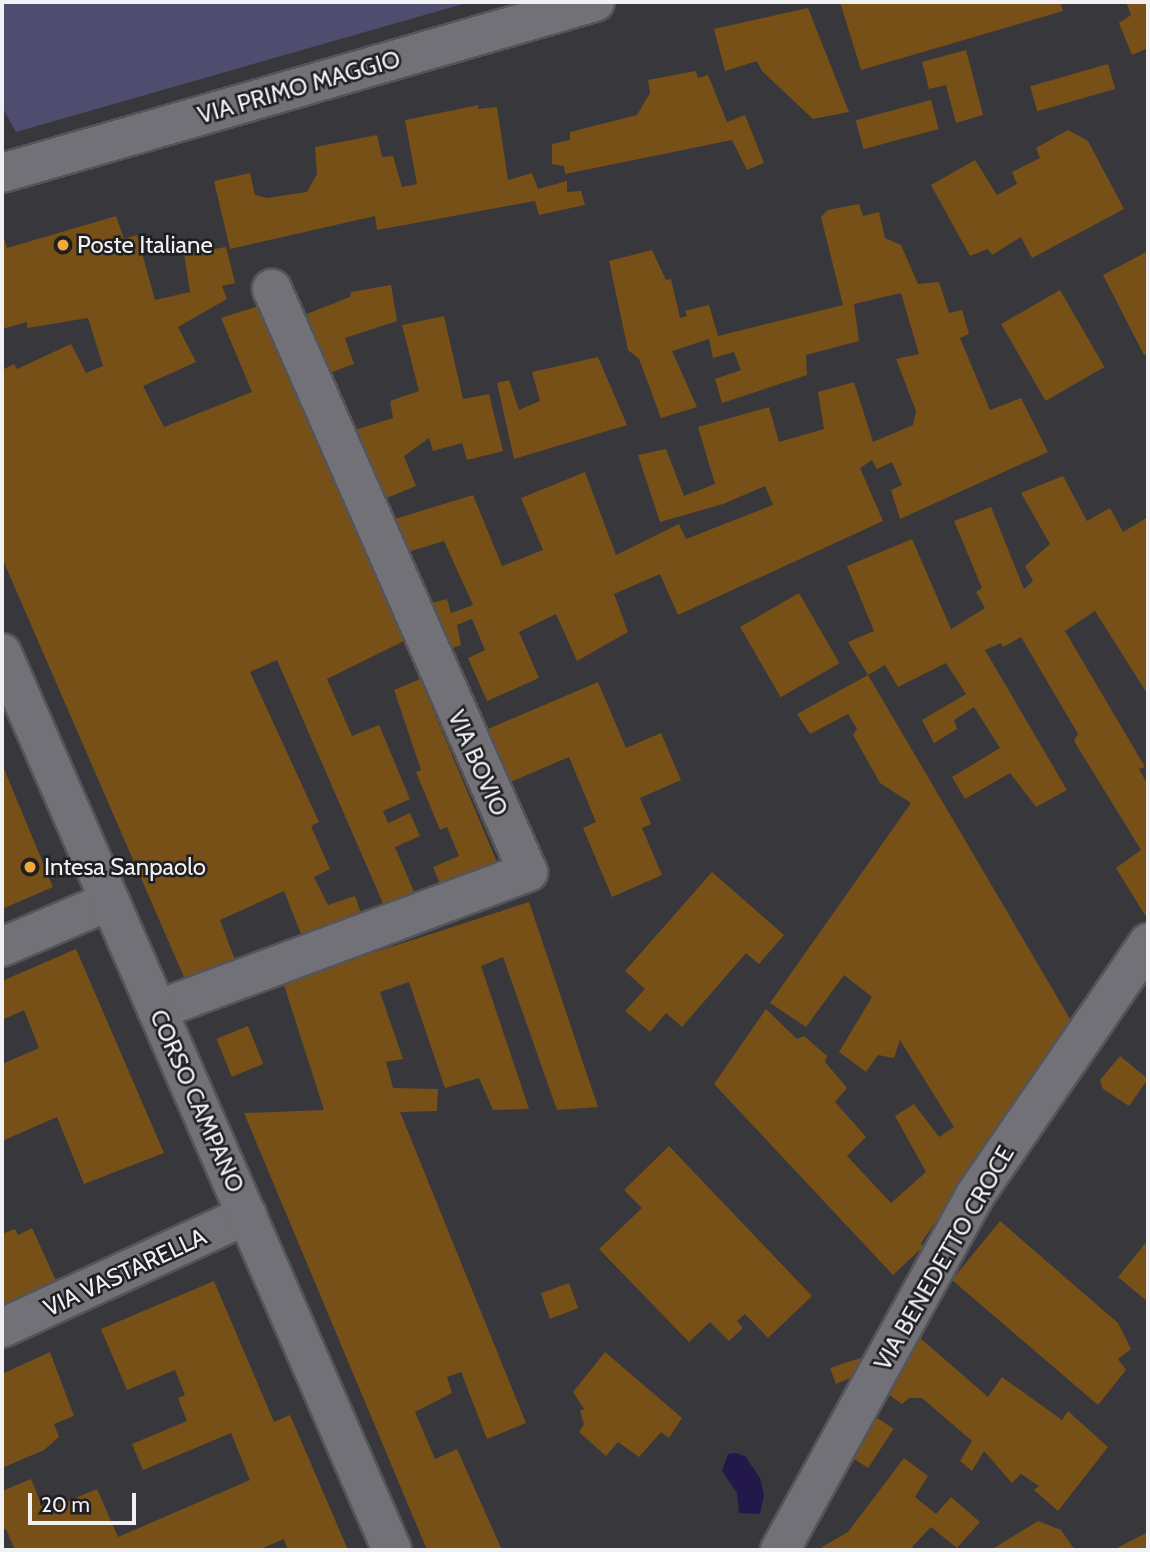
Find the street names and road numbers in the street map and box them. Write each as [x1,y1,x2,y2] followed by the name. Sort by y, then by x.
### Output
[194,44,404,130] street label: VIA PRIMO MAGGIO
[442,706,514,820] street label: VIA BOVIO
[144,1005,250,1197] street label: CORSO CAMPANO
[868,1141,1020,1375] street label: VIA BENEDETTO CROCE
[39,1222,211,1322] street label: VIA VASTARELLA

